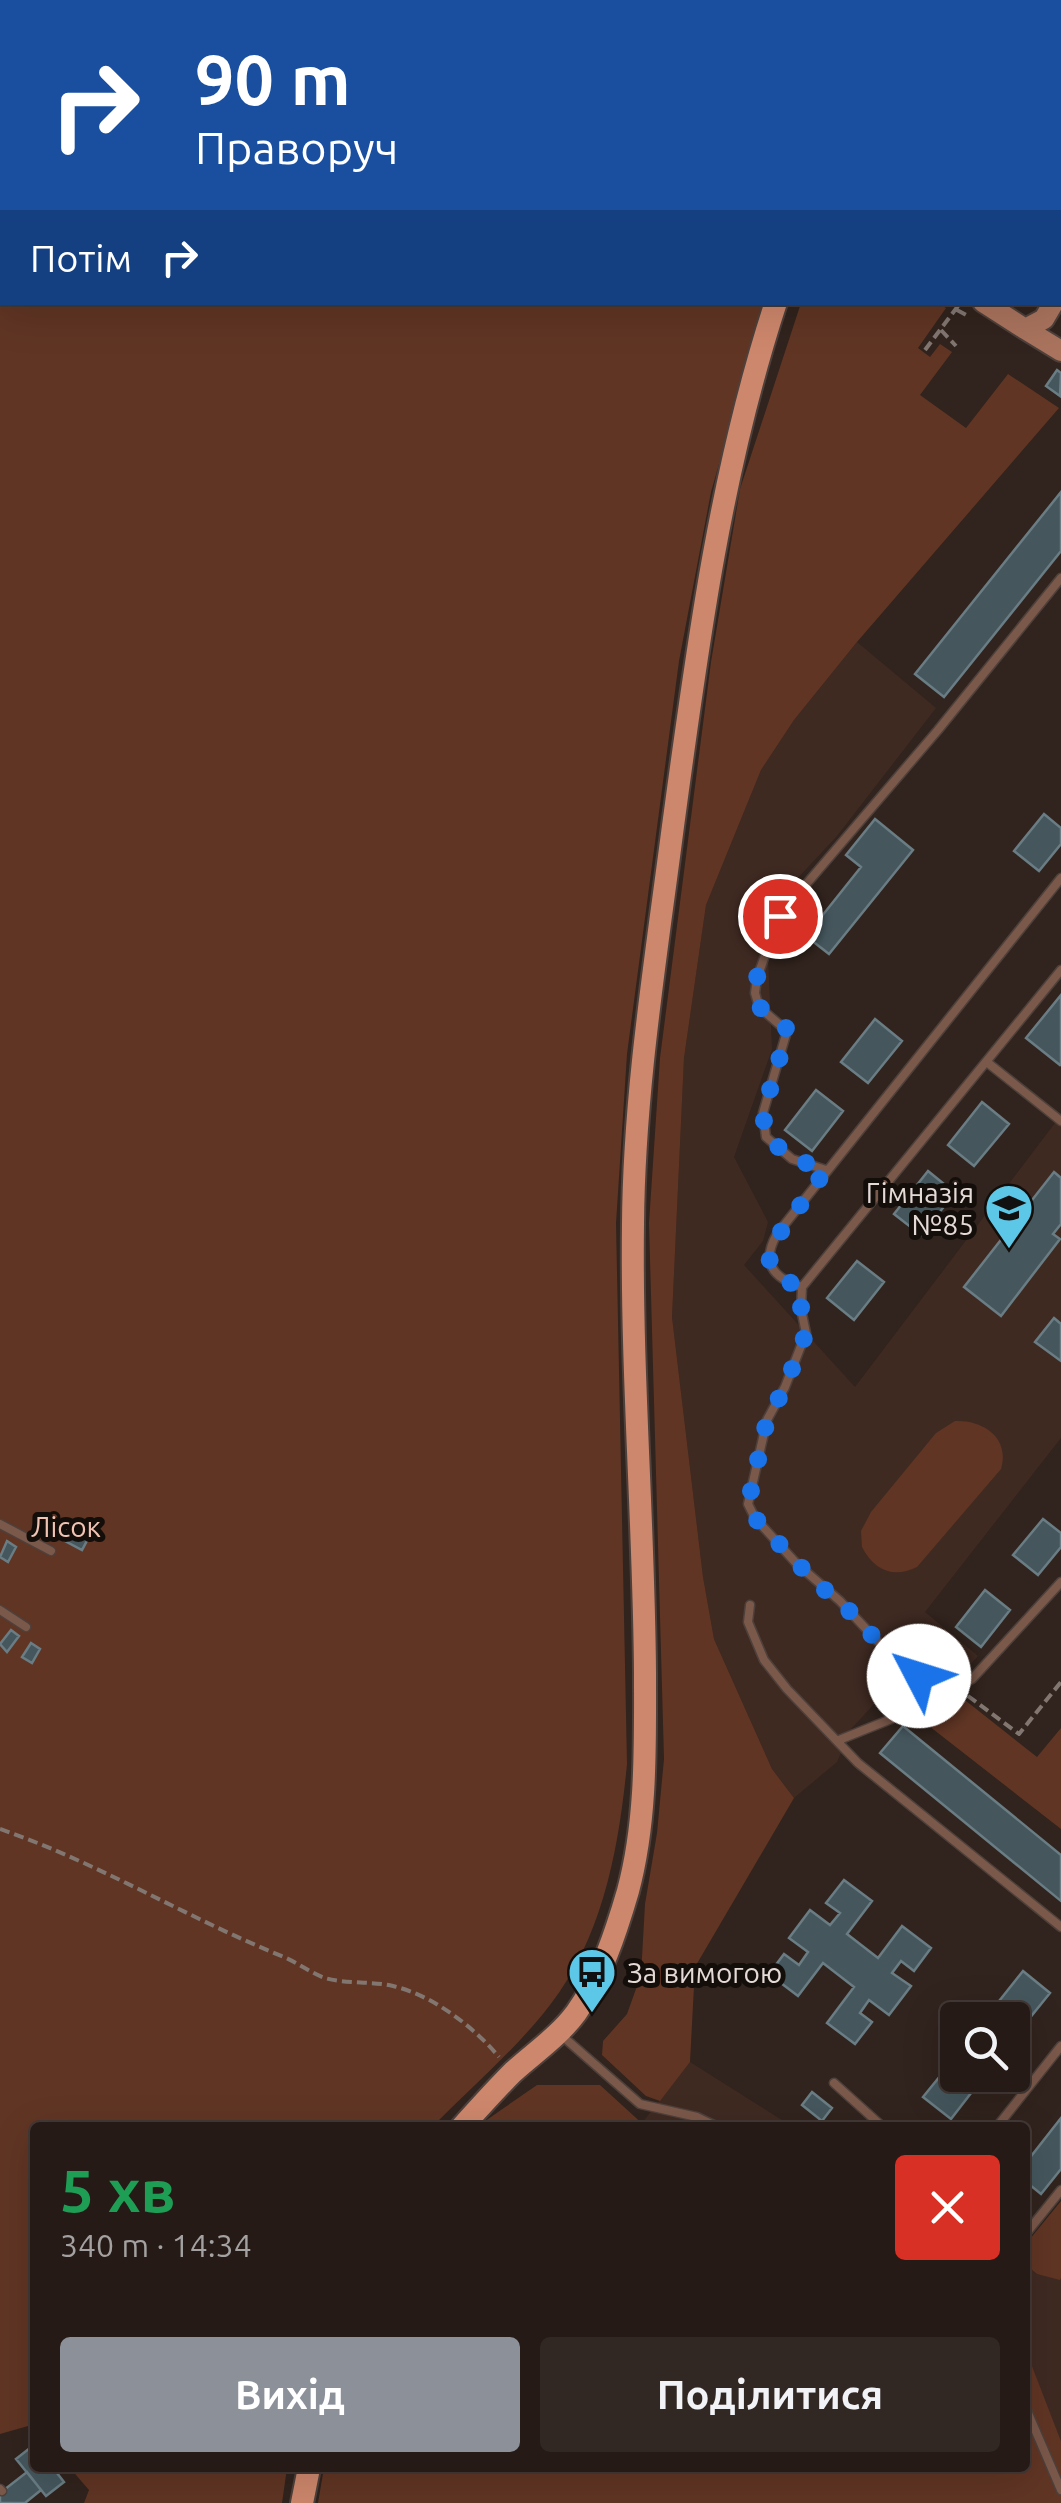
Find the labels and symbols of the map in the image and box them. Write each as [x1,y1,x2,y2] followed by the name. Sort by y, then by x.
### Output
[738,874,823,959] pin
[866,1177,974,1240] place label: Гімназія №85
[983,1182,1035,1250] school or university icon: Гімназія №85
[31,1511,101,1542] park label: Лісок
[867,1624,971,1728] position arrow
[566,1946,618,2014] bus stop icon: За вимогою
[627,1957,782,1988] place label: За вимогою

